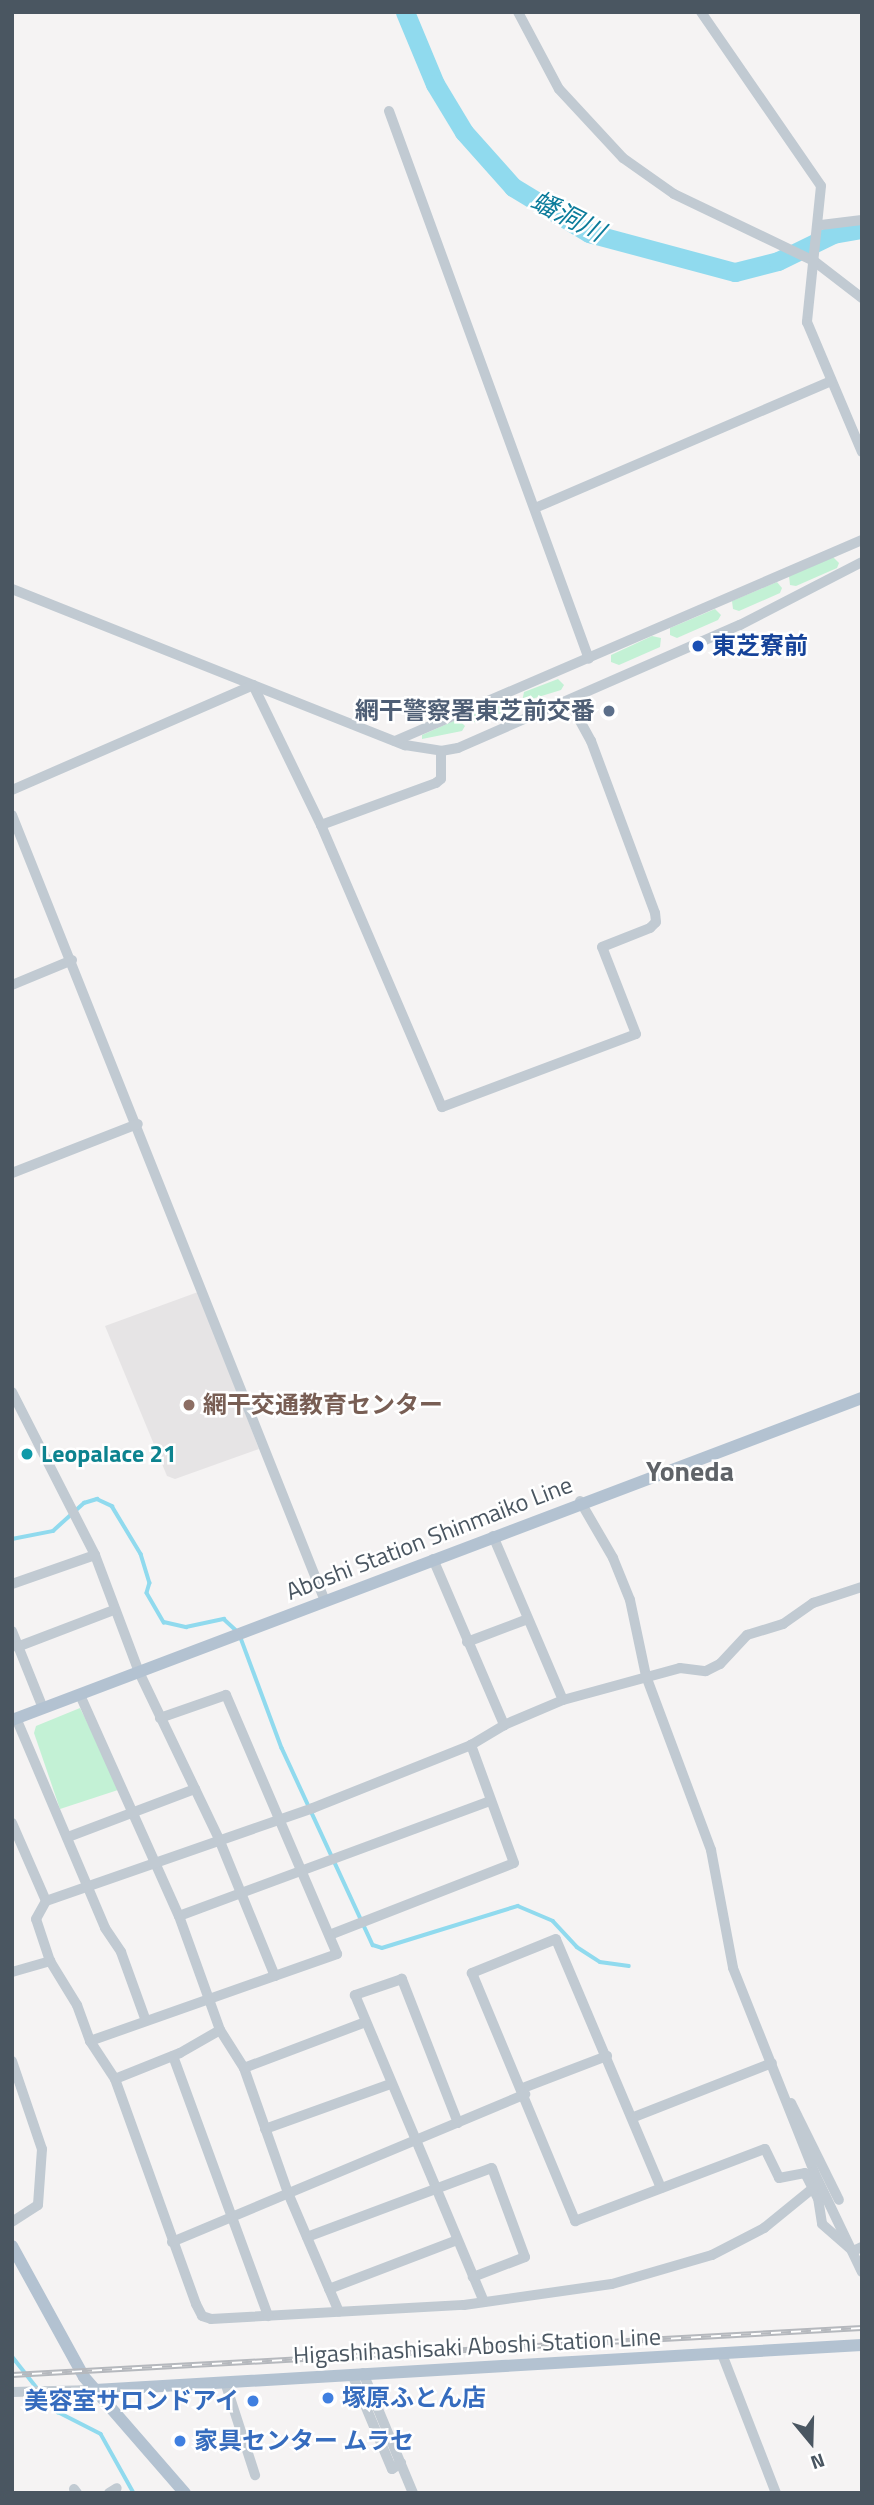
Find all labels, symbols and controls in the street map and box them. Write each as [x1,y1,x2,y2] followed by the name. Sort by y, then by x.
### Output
[526,184,610,248] water label: 蟠洞川
[712,632,808,660] place label: 東芝寮前
[690,638,706,654] marker: 東芝寮前
[355,697,595,725] place label: 網干警察署東芝前交番
[601,703,617,719] marker: 網干警察署東芝前交番
[203,1391,443,1419] place label: 網干交通教育センター
[181,1397,197,1413] marker: 網干交通教育センター
[41,1440,176,1468] place label: Leopalace 21
[19,1446,35,1462] marker: Leopalace 21
[646,1454,734,1488] district label: Yoneda
[282,1470,576,1606] street label: Aboshi Station Shinmaiko Line
[292,2322,662,2370] street label: Higashihashisaki Aboshi Station Line
[342,2384,486,2412] place label: 塚原ふとん店
[23,2387,239,2415] place label: 美容室サロンドアイ
[320,2390,336,2406] marker: 塚原ふとん店
[245,2393,261,2409] marker: 美容室サロンドアイ
[776,2407,846,2477] north arrow
[194,2427,415,2455] place label: 家具センター ムラセ
[172,2433,188,2449] marker: 家具センター ムラセ
[807,2446,829,2478] text: N

